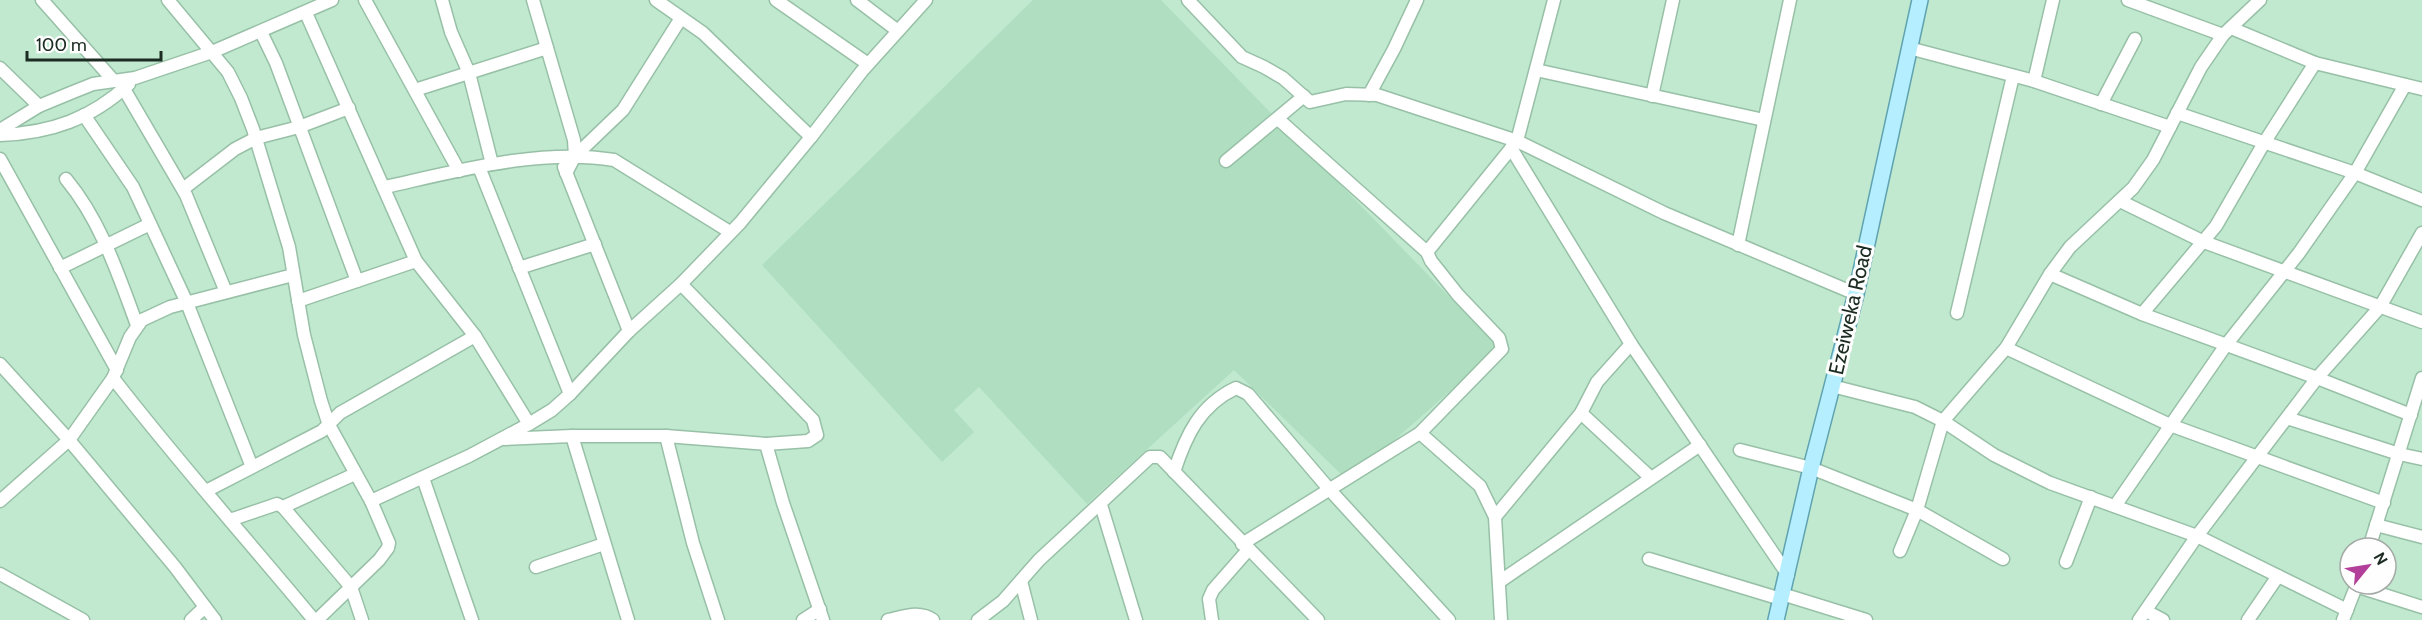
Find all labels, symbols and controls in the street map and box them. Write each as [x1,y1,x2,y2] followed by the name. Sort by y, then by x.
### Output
[27,24,160,62] scale bar
[36,34,87,56] text: 100 m
[1823,243,1877,377] street label: Ezeiweka Road
[2338,536,2398,596] north arrow
[2370,549,2392,568] text: N

